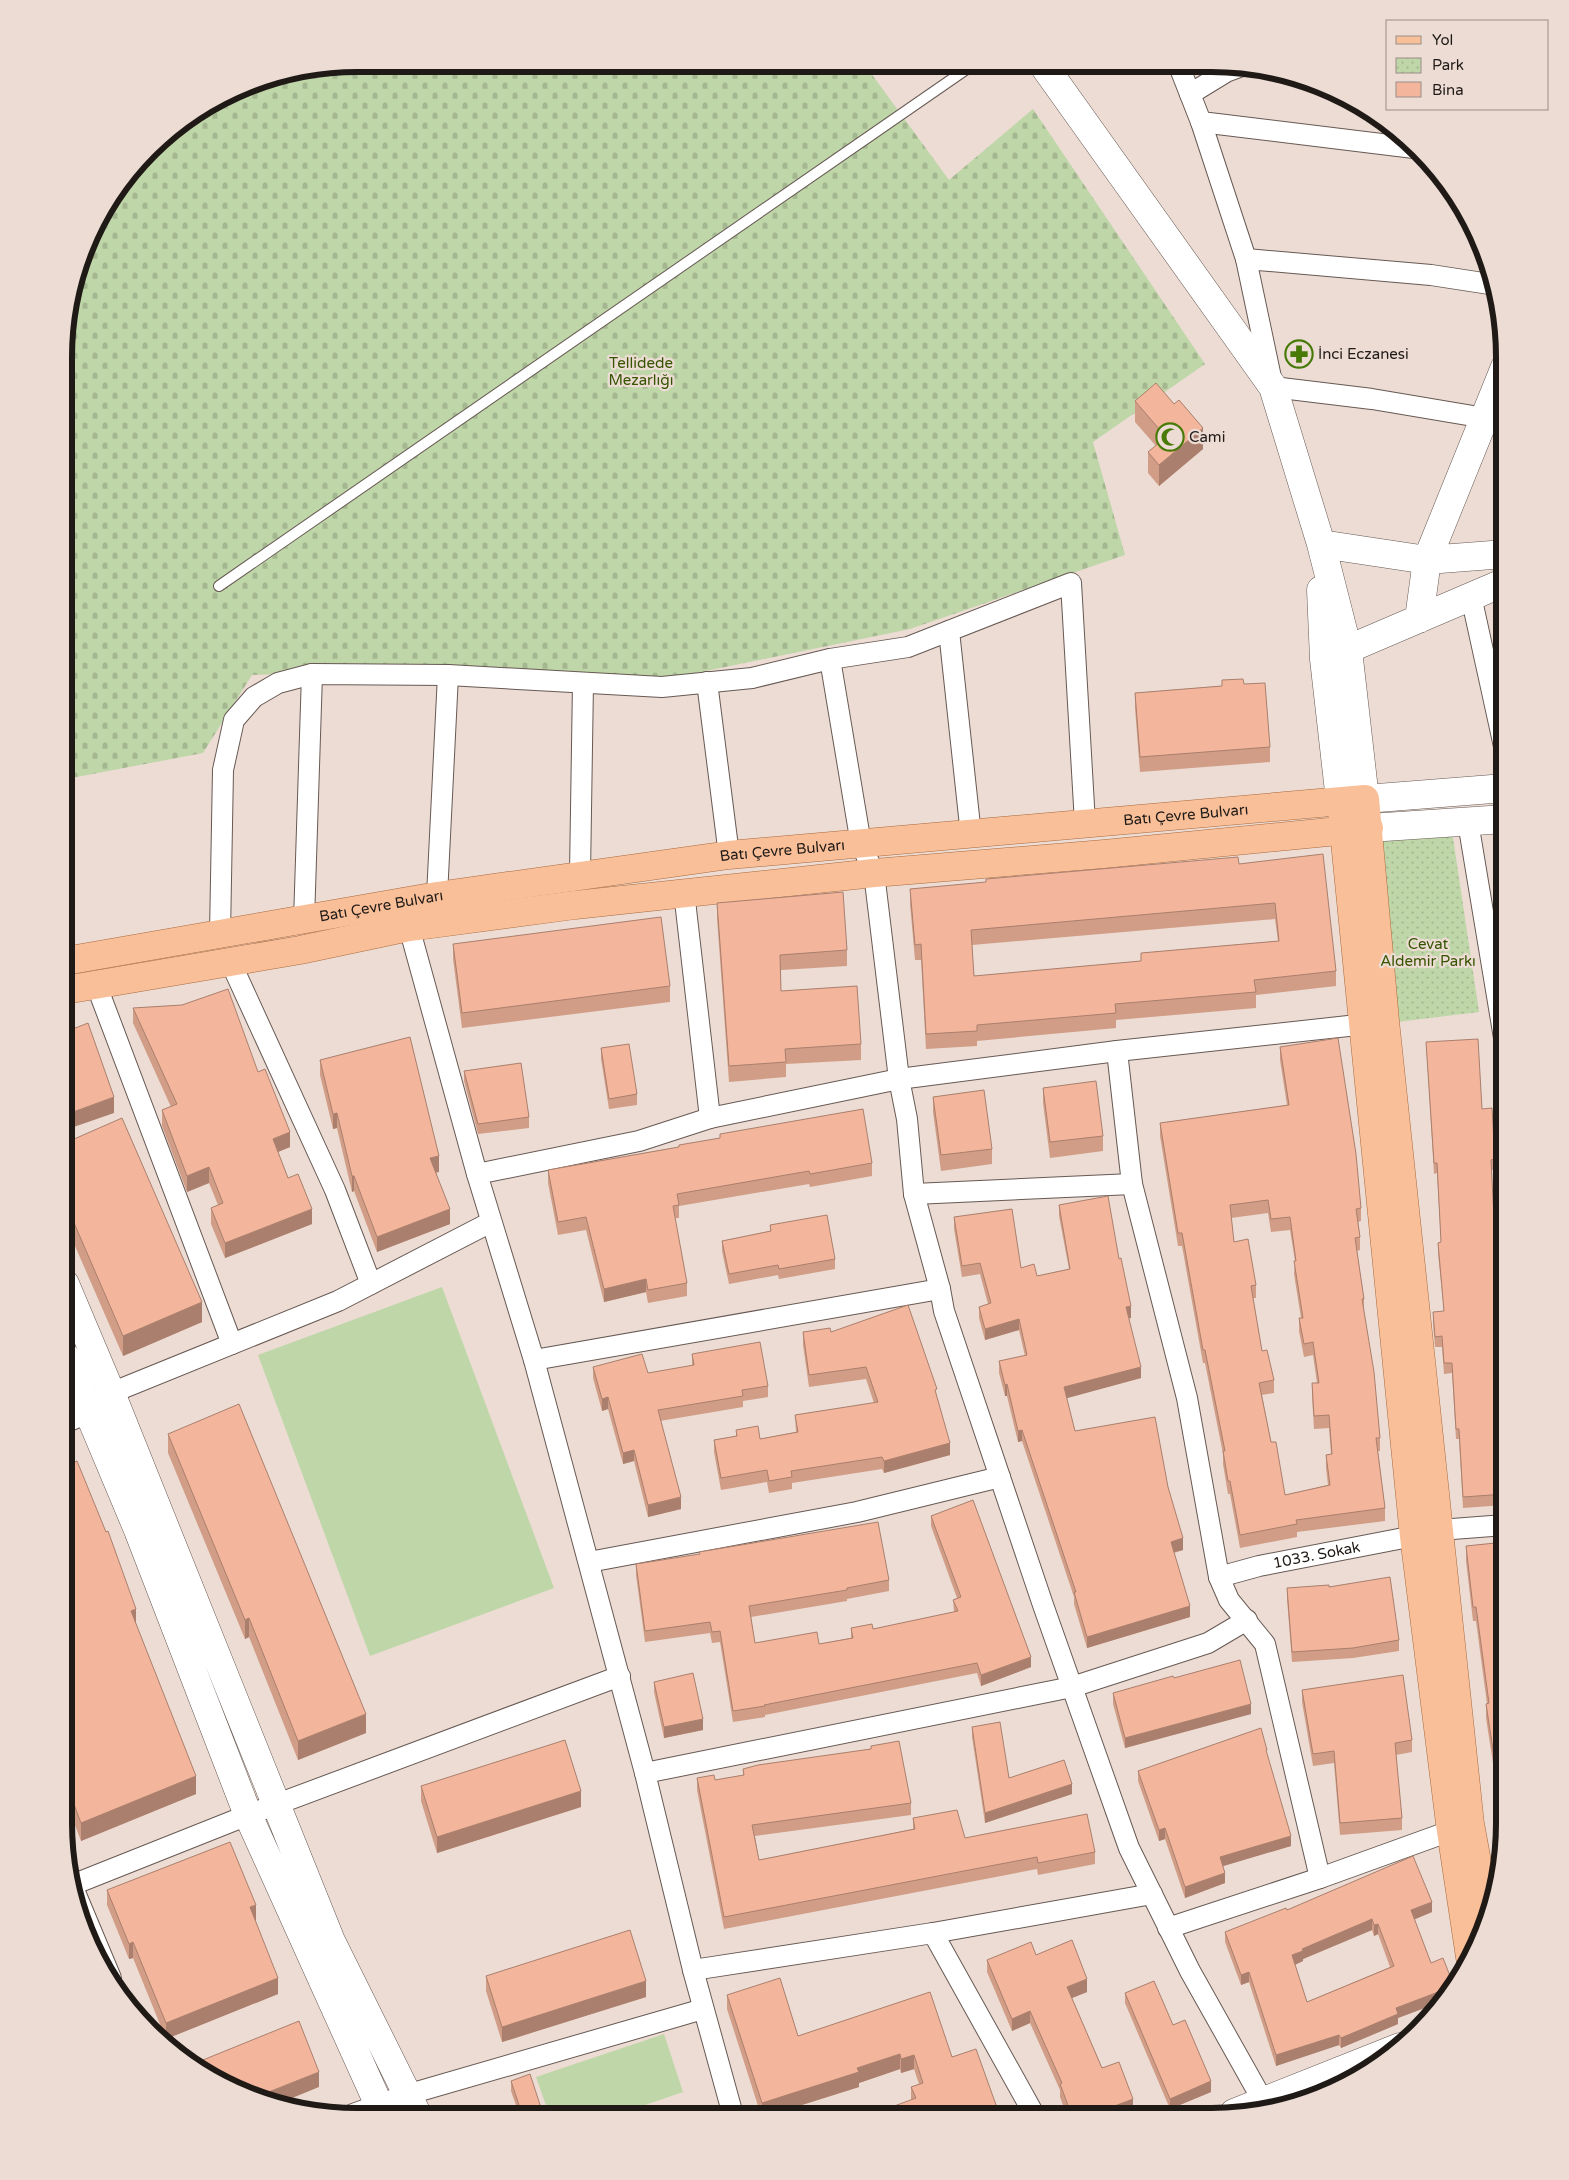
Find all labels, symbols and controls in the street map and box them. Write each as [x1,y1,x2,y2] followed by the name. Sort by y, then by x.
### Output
[1386,20,1549,110] legend
[1432,31,1453,49] text: Yol
[1432,56,1464,74] text: Park
[1432,81,1464,99] text: Bina
[1284,339,1314,369] pharmacy icon: İnci Eczanesi
[1318,345,1409,363] place label: İnci Eczanesi
[608,354,674,389] park label: Tellidede Mezarlığı
[1155,422,1185,452] mosque icon: Cami
[1189,428,1225,446] place label: Cami
[1122,800,1249,829] street label: Batı Çevre Bulvarı
[719,836,846,865] street label: Batı Çevre Bulvarı
[318,886,444,925] street label: Batı Çevre Bulvarı
[1380,935,1476,970] park label: Cevat Aldemir Parkı
[1271,1538,1362,1572] street label: 1033. Sokak

